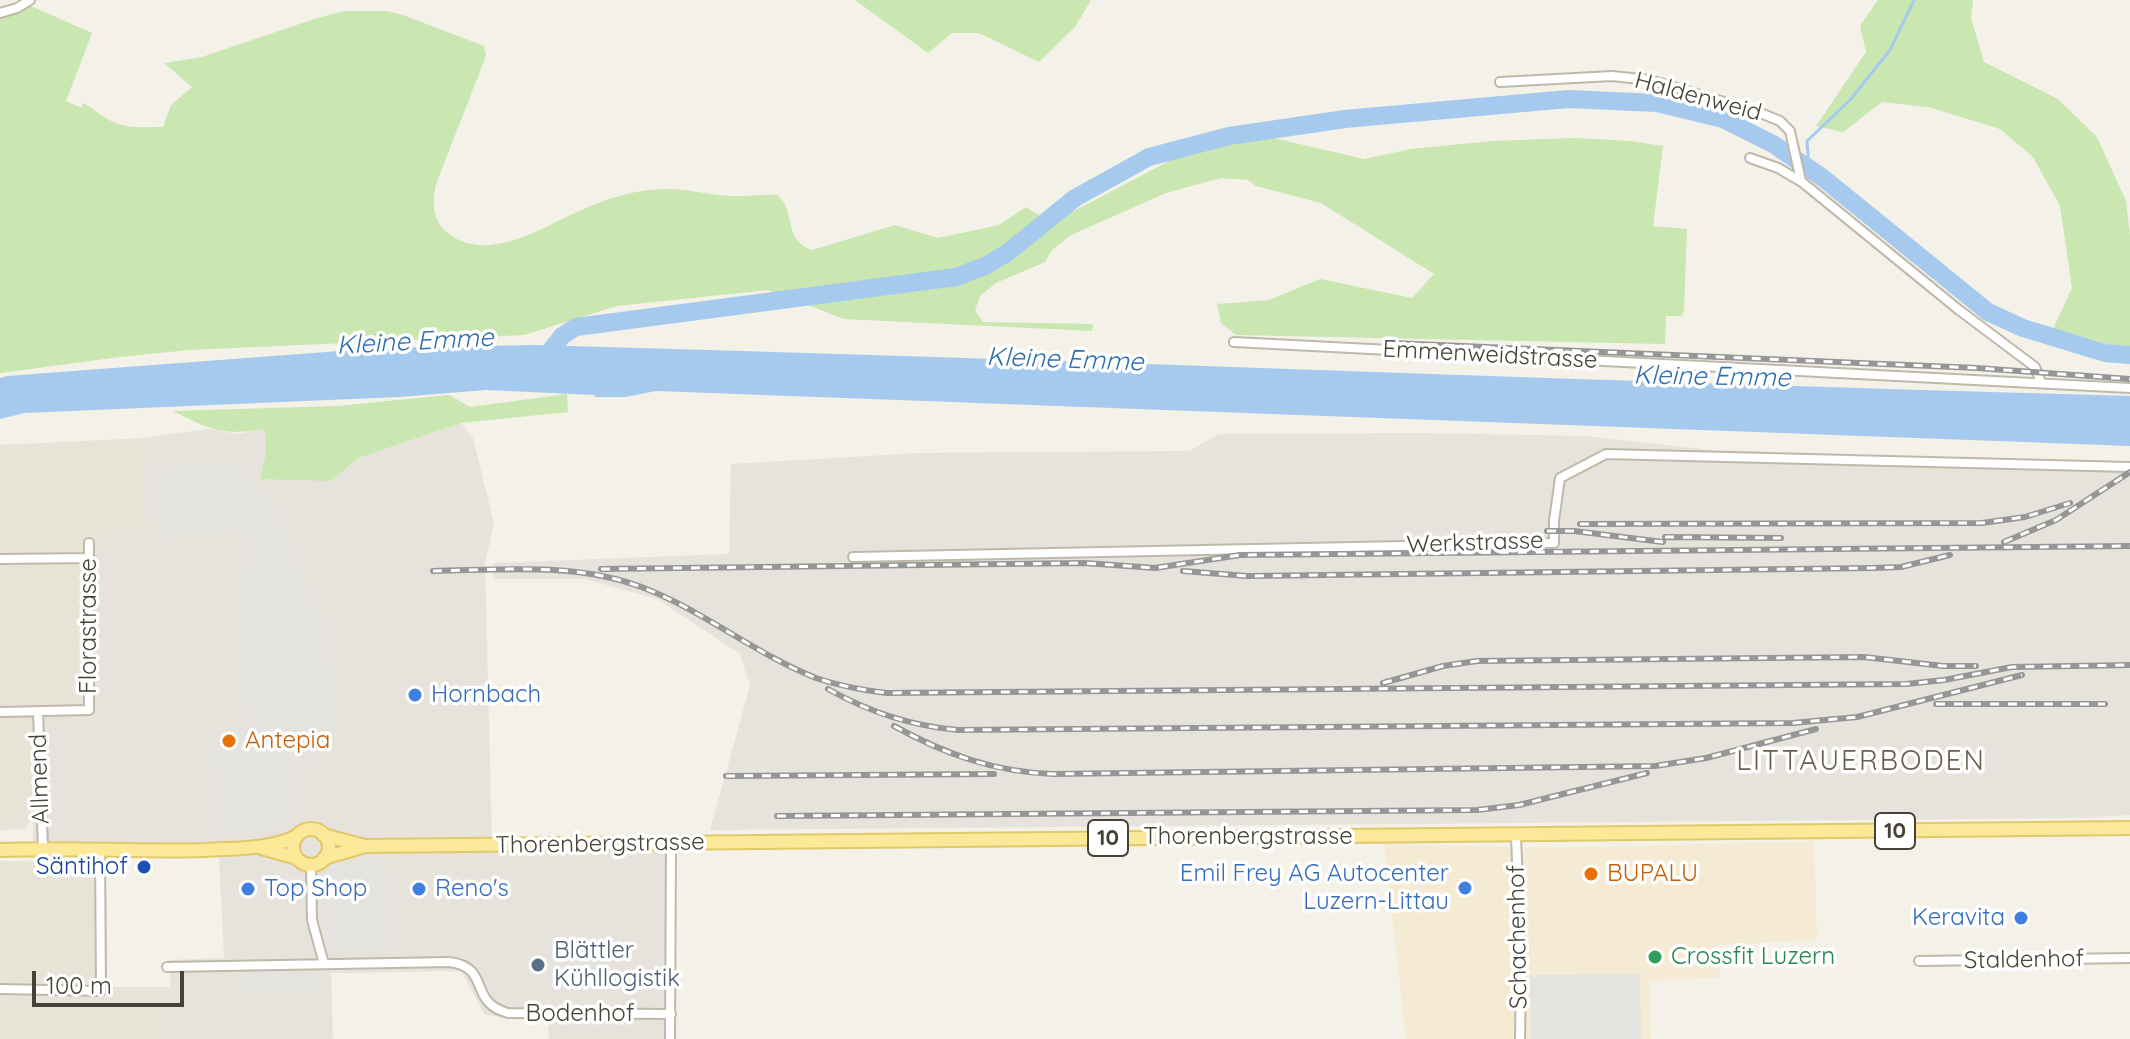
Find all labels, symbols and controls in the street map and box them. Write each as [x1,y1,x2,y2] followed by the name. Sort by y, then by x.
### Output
[1631,66,1765,128] street label: Haldenweid
[336,322,494,362] water label: Kleine Emme
[1382,335,1598,375] street label: Emmenweidstrasse
[986,342,1144,378] water label: Kleine Emme
[1633,360,1791,394] water label: Kleine Emme
[1406,526,1544,560] street label: Werkstrasse
[75,558,103,694] street label: Florastrasse
[431,681,541,709] place label: Hornbach
[406,686,424,704] marker: Hornbach
[245,727,330,755] place label: Antepia
[220,732,238,750] marker: Antepia
[24,733,56,825] street label: Allmend
[1736,745,1986,779] district label: LITTAUERBODEN
[1875,813,1915,849] road number: 10
[1088,820,1128,856] road number: 10
[1143,823,1353,851] street label: Thorenbergstrasse
[495,828,705,860] street label: Thorenbergstrasse
[36,853,128,881] place label: Säntihof
[135,858,153,876] marker: Säntihof
[1180,860,1449,916] place label: Emil Frey AG Autocenter Luzern-Littau
[1607,860,1698,888] place label: BUPALU
[1502,865,1534,1009] street label: Schachenhof
[1582,865,1600,883] marker: BUPALU
[264,875,367,903] place label: Top Shop
[435,875,509,903] place label: Reno's
[1456,879,1474,897] marker: Emil Frey AG Autocenter Luzern-Littau
[239,880,257,898] marker: Top Shop
[410,880,428,898] marker: Reno's
[1912,904,2005,932] place label: Keravita
[2012,909,2030,927] marker: Keravita
[554,937,680,993] place label: Blättler Kühllogistik
[1671,943,1835,971] place label: Crossfit Luzern
[1964,945,2084,975] street label: Staldenhof
[1646,948,1664,966] marker: Crossfit Luzern
[36,955,188,1005] scale bar
[529,956,547,974] marker: Blättler Kühllogistik
[46,970,112,1000] text: 100 m
[526,1000,634,1028] street label: Bodenhof

